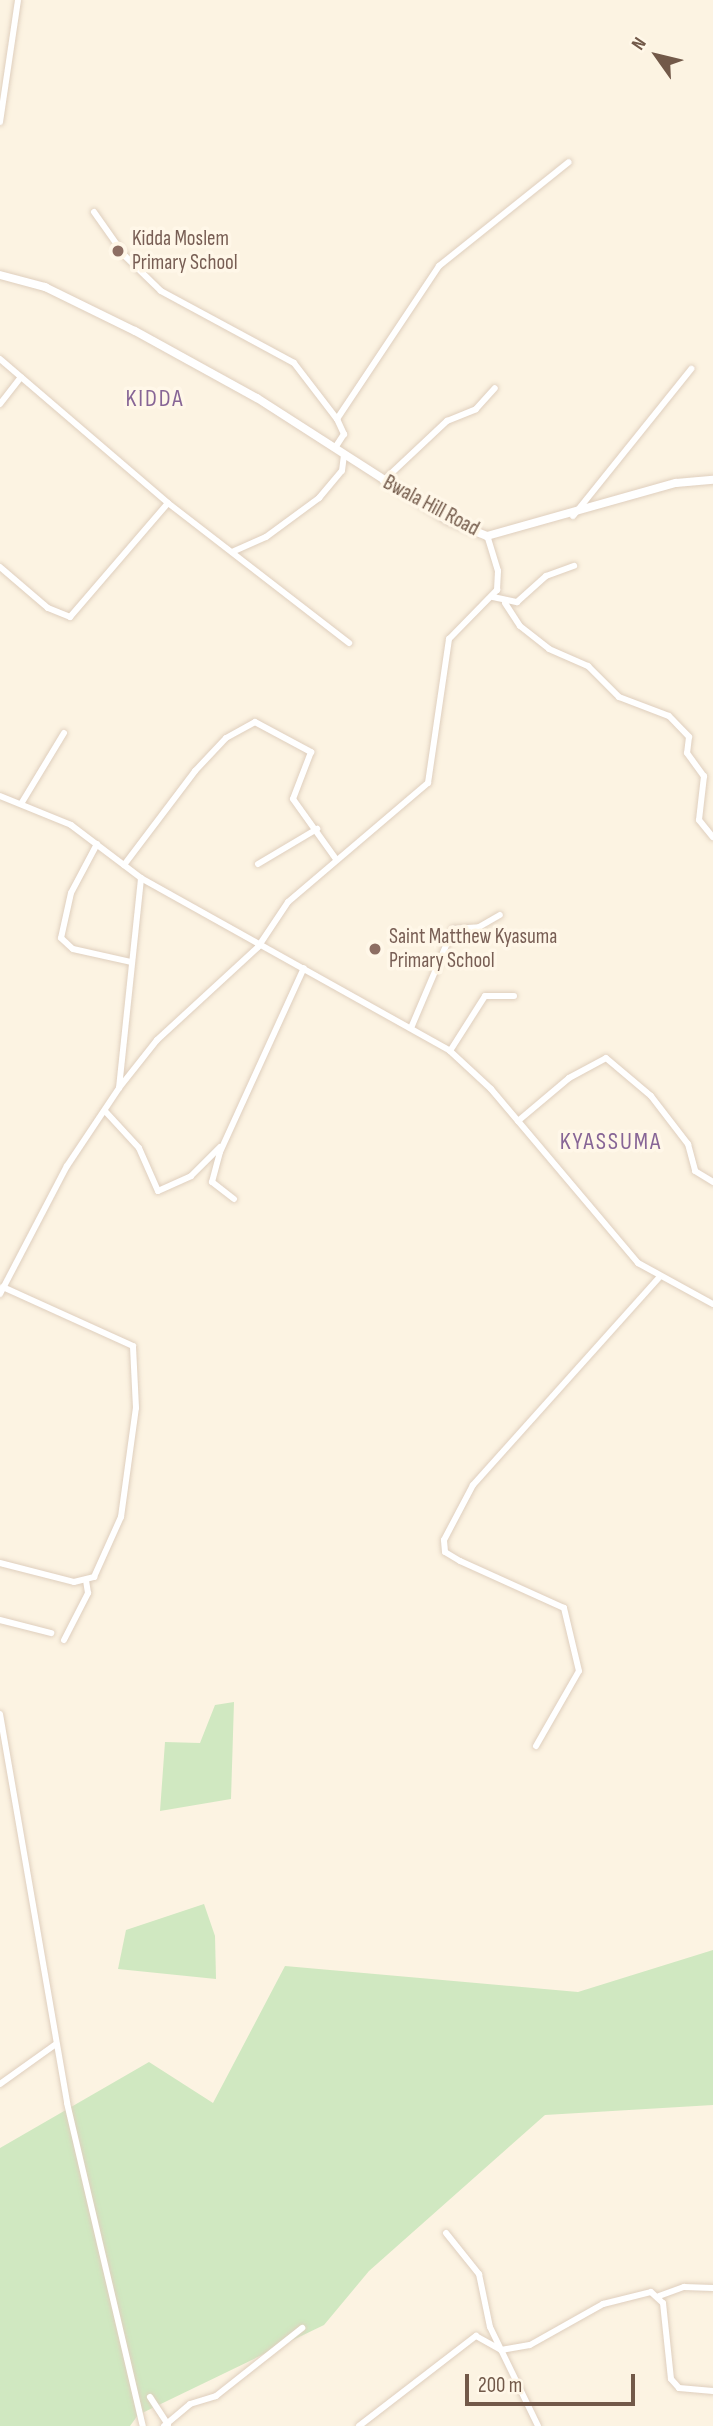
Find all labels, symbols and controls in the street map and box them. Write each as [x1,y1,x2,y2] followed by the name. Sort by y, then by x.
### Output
[622,21,692,91] north arrow
[627,33,652,55] text: N
[132,226,238,276] place label: Kidda Moslem Primary School
[110,243,126,259] marker: Kidda Moslem Primary School
[126,385,184,413] district label: KIDDA
[379,470,483,542] street label: Bwala Hill Road
[389,924,557,974] place label: Saint Matthew Kyasuma Primary School
[367,941,383,957] marker: Saint Matthew Kyasuma Primary School
[561,1128,661,1156] district label: KYASSUMA
[468,2360,638,2404] scale bar
[478,2373,522,2398] text: 200 m

